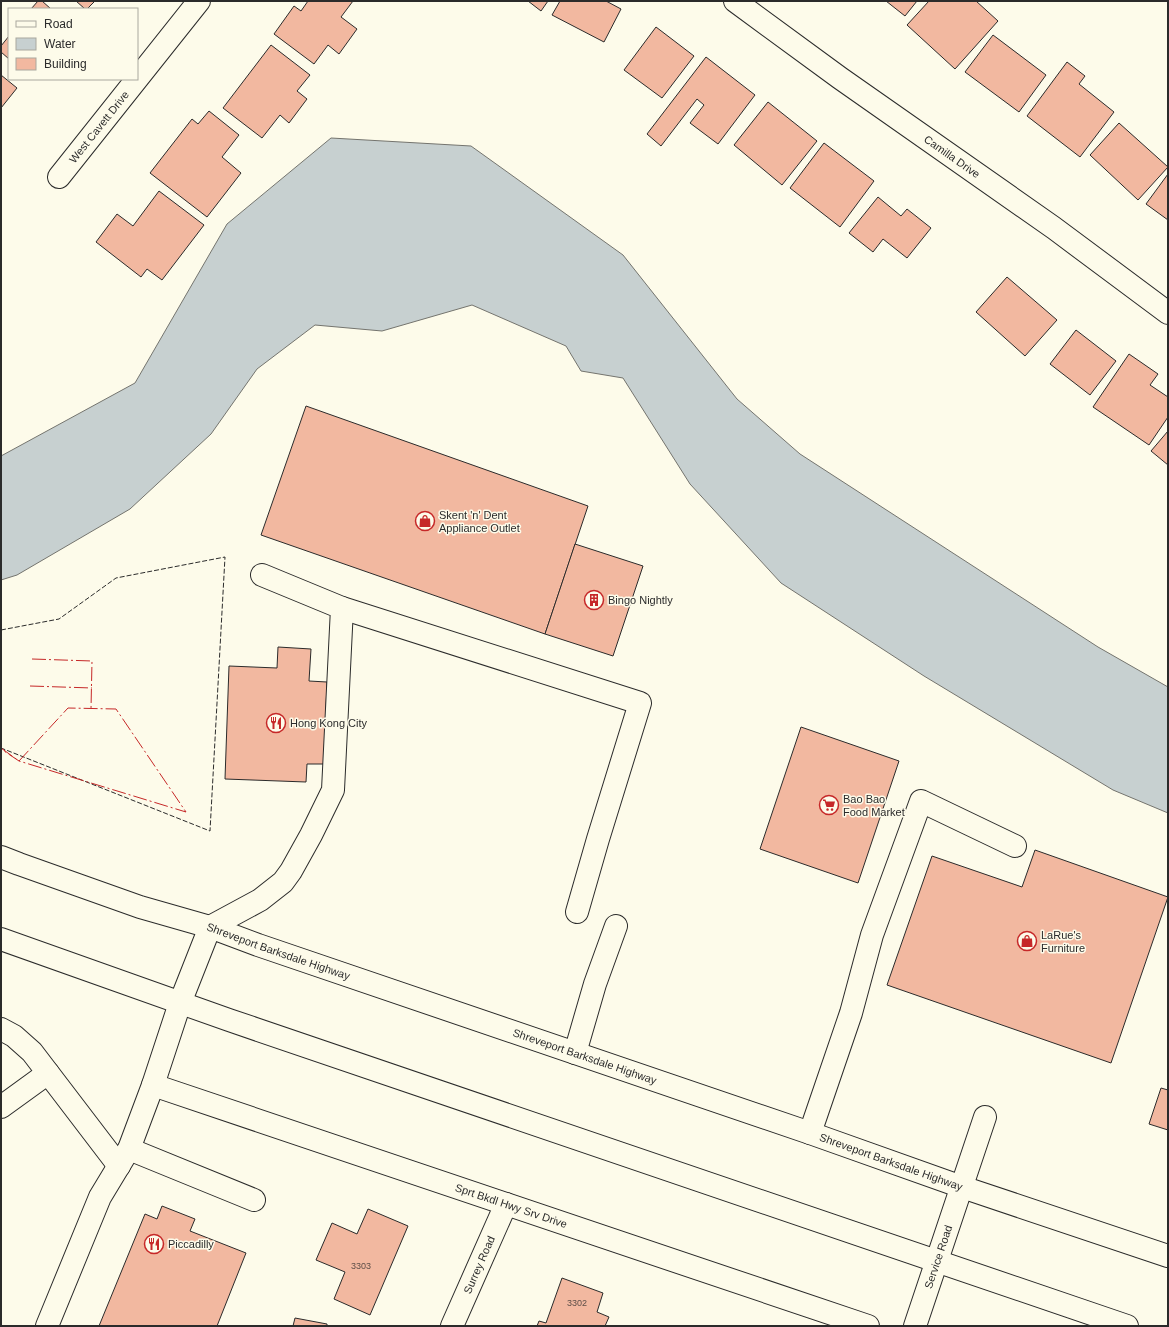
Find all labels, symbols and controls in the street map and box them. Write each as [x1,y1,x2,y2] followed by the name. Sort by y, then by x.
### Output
[8,8,138,80] legend
[44,17,73,31] text: Road
[44,37,76,51] text: Water
[44,57,87,71] text: Building
[67,89,131,165] street label: West Cavett Drive
[922,133,982,180] street label: Camilla Drive
[439,509,520,534] place label: Skent 'n' Dent Appliance Outlet
[414,510,436,532] shop icon: Skent 'n' Dent Appliance Outlet
[583,589,605,611] building icon: Bingo Nightly
[608,594,673,606] place label: Bingo Nightly
[265,712,287,734] restaurant icon: Hong Kong City
[290,717,368,729] place label: Hong Kong City
[843,793,905,818] place label: Bao Bao Food Market
[818,794,840,816] supermarket icon: Bao Bao Food Market
[205,920,352,982] street label: Shreveport Barksdale Highway
[1041,929,1085,954] place label: LaRue's Furniture
[1016,930,1038,952] shop icon: LaRue's Furniture
[511,1026,659,1087] street label: Shreveport Barksdale Highway
[818,1131,965,1193] street label: Shreveport Barksdale Highway
[454,1181,569,1230] street label: Sprt Bkdl Hwy Srv Drive
[922,1224,954,1290] street label: Service Road
[143,1233,165,1255] restaurant icon: Piccadilly
[461,1234,497,1295] street label: Surrey Road
[168,1238,214,1250] place label: Piccadilly
[351,1261,371,1271] house number: 3303
[567,1298,587,1308] house number: 3302

